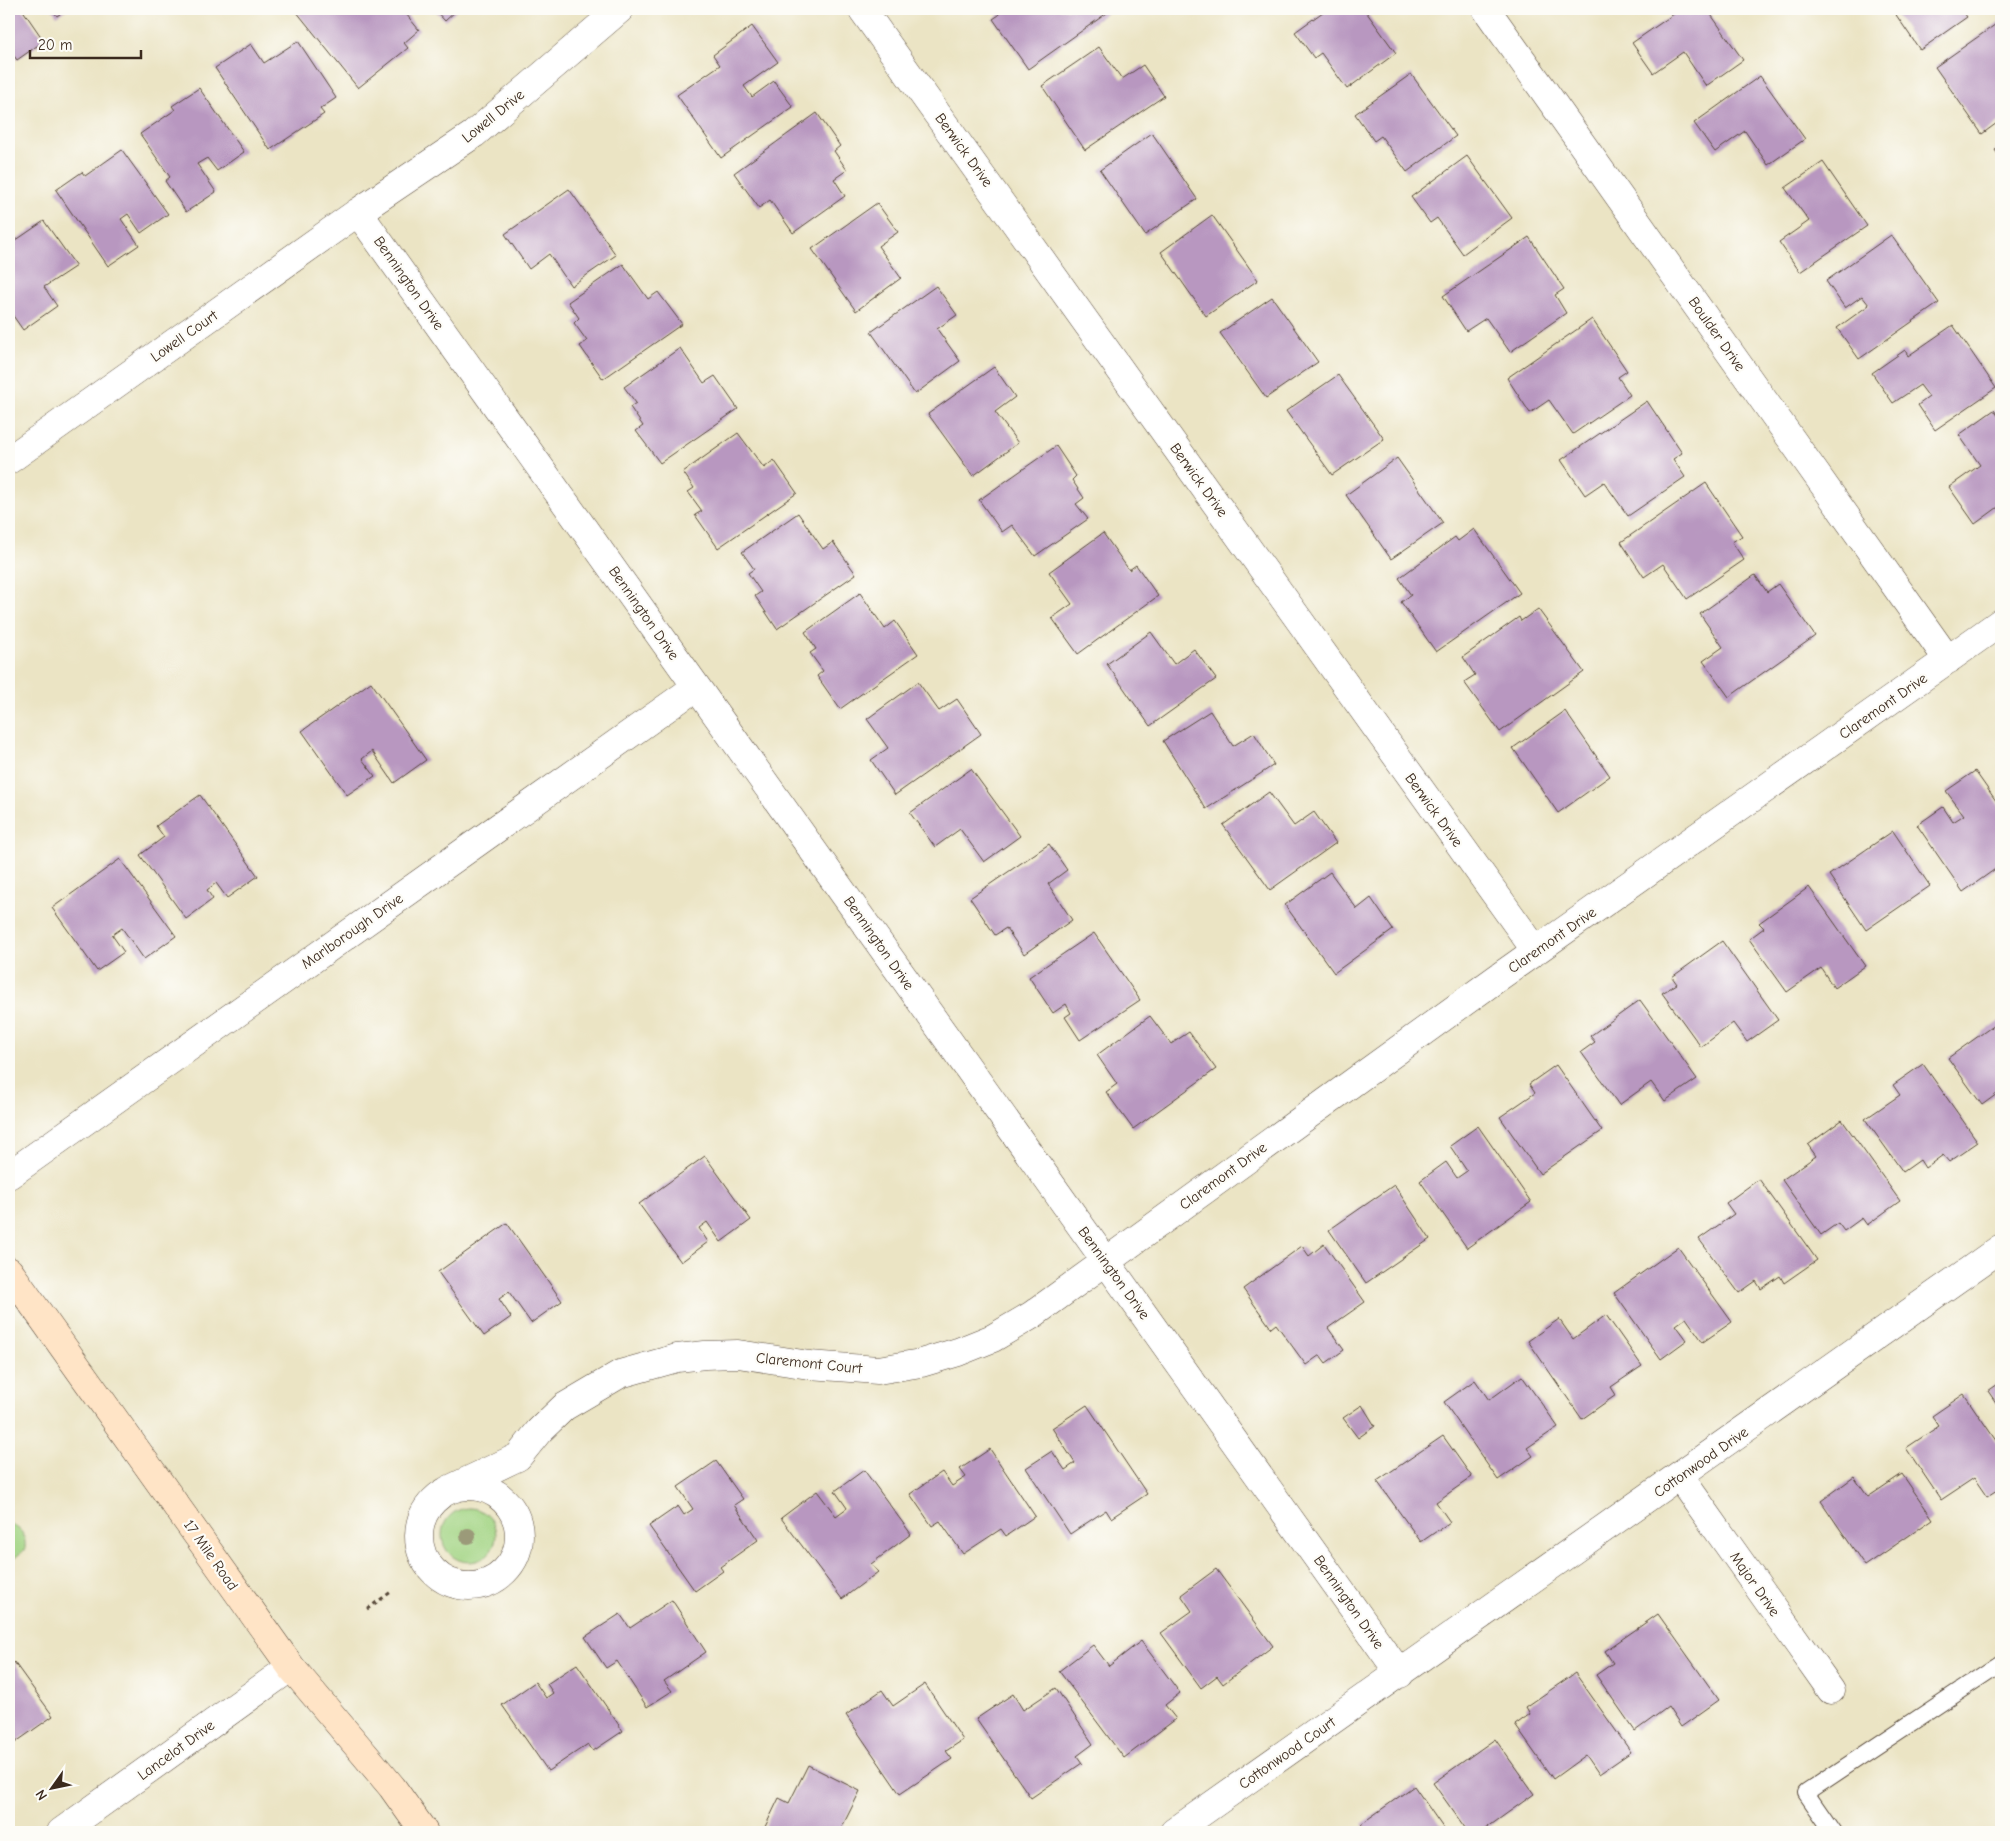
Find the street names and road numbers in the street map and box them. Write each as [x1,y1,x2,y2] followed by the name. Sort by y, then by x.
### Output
[458,85,528,147] street label: Lowell Drive
[931,110,997,191] street label: Berwick Drive
[370,233,448,334] street label: Bennington Drive
[1685,293,1750,375] street label: Boulder Drive
[147,306,222,366] street label: Lowell Court
[1166,440,1232,521] street label: Berwick Drive
[605,563,683,664] street label: Bennington Drive
[1835,669,1931,743] street label: Claremont Drive
[1401,770,1467,851] street label: Berwick Drive
[298,889,407,973] street label: Marlborough Drive
[840,893,918,994] street label: Bennington Drive
[1504,903,1600,977] street label: Claremont Drive
[1176,1138,1271,1214] street label: Claremont Drive
[1074,1223,1154,1323] street label: Bennington Drive
[755,1348,864,1378] street label: Claremont Court
[1650,1422,1752,1501] street label: Cottonwood Drive
[180,1516,242,1594] street label: 17 Mile Road
[1726,1548,1784,1620] street label: Major Drive
[1310,1552,1388,1653] street label: Bennington Drive
[1235,1713,1339,1793] street label: Cottonwood Court
[134,1716,218,1784] street label: Lancelot Drive

